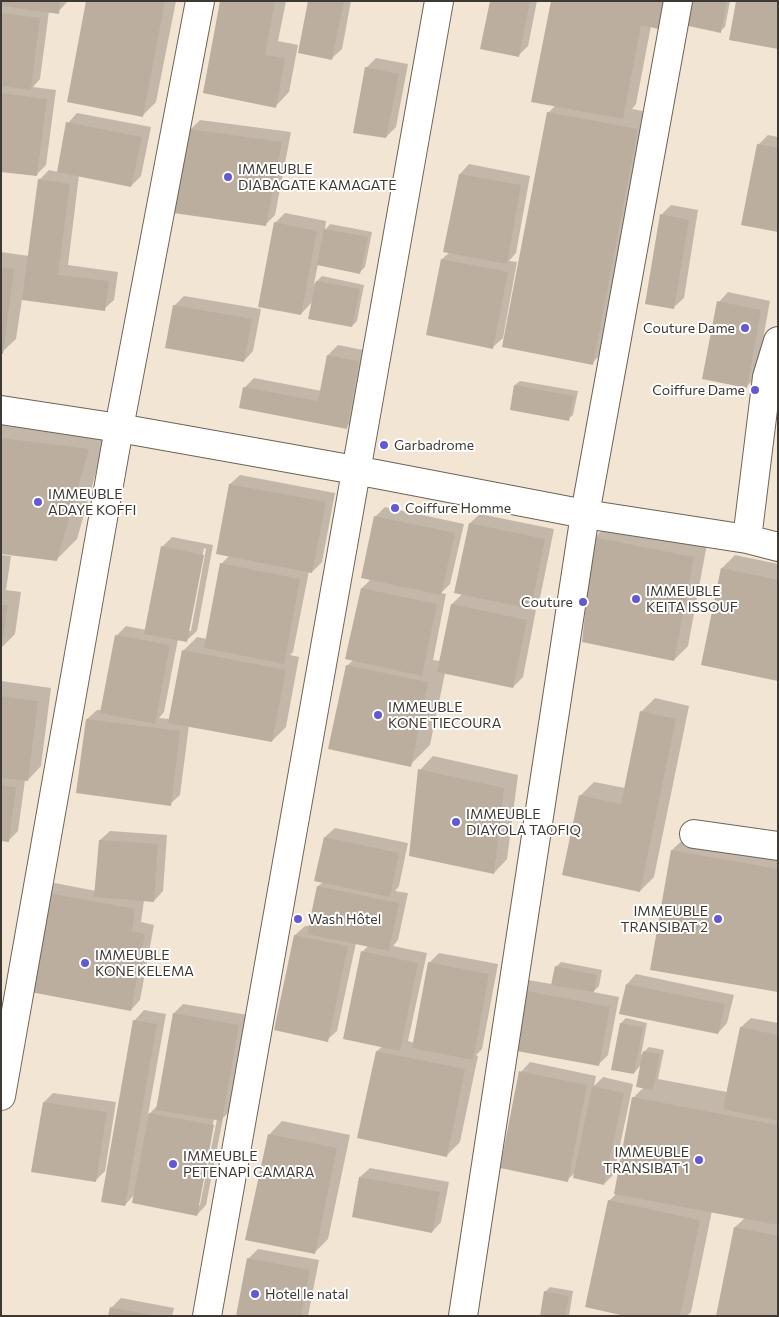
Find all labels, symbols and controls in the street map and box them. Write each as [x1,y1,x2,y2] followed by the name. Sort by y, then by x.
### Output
[238,161,396,193] place label: IMMEUBLE DIABAGATE KAMAGATE
[222,171,234,183] marker: IMMEUBLE DIABAGATE KAMAGATE
[643,320,735,336] place label: Couture Dame
[739,322,751,334] marker: Couture Dame
[652,382,745,398] place label: Coiffure Dame
[749,384,761,396] marker: Coiffure Dame
[394,437,474,453] place label: Garbadrome
[378,439,390,451] marker: Garbadrome
[48,486,136,518] place label: IMMEUBLE ADAYE KOFFI
[32,496,44,508] marker: IMMEUBLE ADAYE KOFFI
[405,500,511,516] place label: Coiffure Homme
[389,502,401,514] marker: Coiffure Homme
[646,583,738,616] place label: IMMEUBLE KEITA ISSOUF
[630,593,642,605] marker: IMMEUBLE KEITA ISSOUF
[521,594,573,610] place label: Couture
[577,596,589,608] marker: Couture
[388,699,501,732] place label: IMMEUBLE KONE TIECOURA
[372,709,384,721] marker: IMMEUBLE KONE TIECOURA
[466,806,581,839] place label: IMMEUBLE DIAYOLA TAOFIQ
[450,816,462,828] marker: IMMEUBLE DIAYOLA TAOFIQ
[620,903,708,936] place label: IMMEUBLE TRANSIBAT 2
[308,911,381,927] place label: Wash Hôtel
[292,913,304,925] marker: Wash Hôtel
[712,913,724,925] marker: IMMEUBLE TRANSIBAT 2
[95,947,194,980] place label: IMMEUBLE KONE KELEMA
[79,957,91,969] marker: IMMEUBLE KONE KELEMA
[603,1144,689,1176] place label: IMMEUBLE TRANSIBAT 1
[183,1148,314,1180] place label: IMMEUBLE PETENAPI CAMARA
[693,1154,705,1166] marker: IMMEUBLE TRANSIBAT 1
[167,1158,179,1170] marker: IMMEUBLE PETENAPI CAMARA
[265,1286,349,1302] place label: Hotel le natal
[249,1288,261,1300] marker: Hotel le natal

